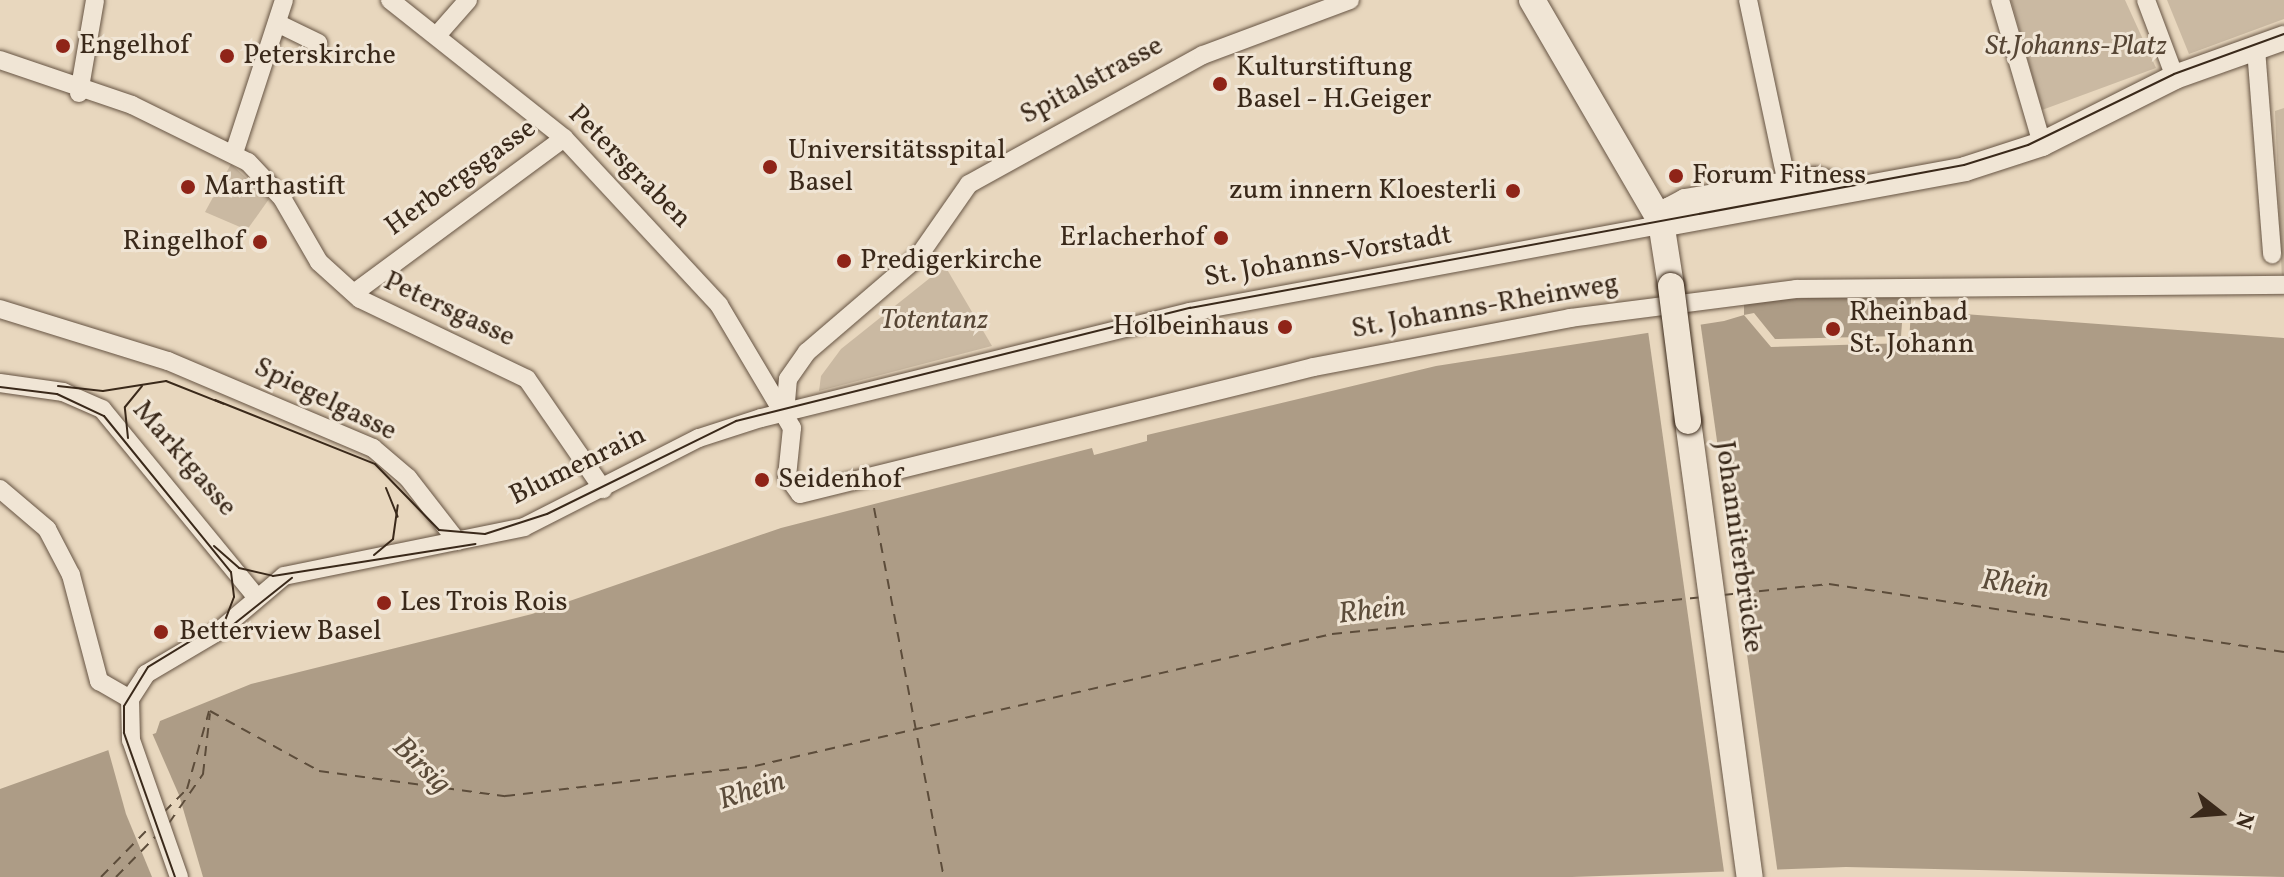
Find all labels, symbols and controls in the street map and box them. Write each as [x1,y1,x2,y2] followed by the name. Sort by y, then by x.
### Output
[79,29,190,63] place label: Engelhof
[1015,29,1169,133] street label: Spitalstrasse
[1985,30,2167,64] park label: St.Johanns-Platz
[54,37,72,55] marker: Engelhof
[243,39,396,73] place label: Peterskirche
[218,47,236,65] marker: Peterskirche
[1236,51,1433,117] place label: Kulturstiftung Basel - H.Geiger
[1211,75,1229,93] marker: Kulturstiftung Basel - H.Geiger
[560,98,698,236] street label: Petersgraben
[379,112,543,244] street label: Herbergsgasse
[788,134,1006,200] place label: Universitätsspital Basel
[759,156,781,178] marker: Universitätsspital Basel
[1692,159,1866,193] place label: Forum Fitness
[1667,167,1685,185] marker: Forum Fitness
[204,170,346,204] place label: Marthastift
[1229,174,1497,208] place label: zum innern Kloesterli
[179,178,197,196] marker: Marthastift
[1504,182,1522,200] marker: zum innern Kloesterli
[1202,219,1454,295] street label: St. Johanns-Vorstadt
[1059,221,1205,255] place label: Erlacherhof
[123,225,244,259] place label: Ringelhof
[1212,229,1230,247] marker: Erlacherhof
[251,233,269,251] marker: Ringelhof
[860,244,1042,278] place label: Predigerkirche
[835,252,853,270] marker: Predigerkirche
[378,265,520,355] street label: Petersgasse
[1349,267,1621,347] street label: St. Johanns-Rheinweg
[1849,296,1974,362] place label: Rheinbad St. Johann
[880,304,988,338] park label: Totentanz
[1113,310,1269,344] place label: Holbeinhaus
[1276,318,1294,336] marker: Holbeinhaus
[1824,320,1842,338] marker: Rheinbad St. Johann
[248,351,402,449] street label: Spiegelgasse
[125,394,243,524] street label: Marktgasse
[504,419,652,513] street label: Blumenrain
[1706,439,1770,655] street label: Johanniterbrücke
[778,463,902,497] place label: Seidenhof
[753,471,771,489] marker: Seidenhof
[1979,562,2051,608] water label: Rhein
[400,586,568,620] place label: Les Trois Rois
[1336,589,1408,633] water label: Rhein
[375,594,393,612] marker: Les Trois Rois
[179,615,382,649] place label: Betterview Basel
[150,621,172,643] marker: Betterview Basel
[384,730,458,802] water label: Birsig
[714,763,790,819] water label: Rhein
[2180,773,2260,853] north arrow
[2226,808,2261,832] text: N

